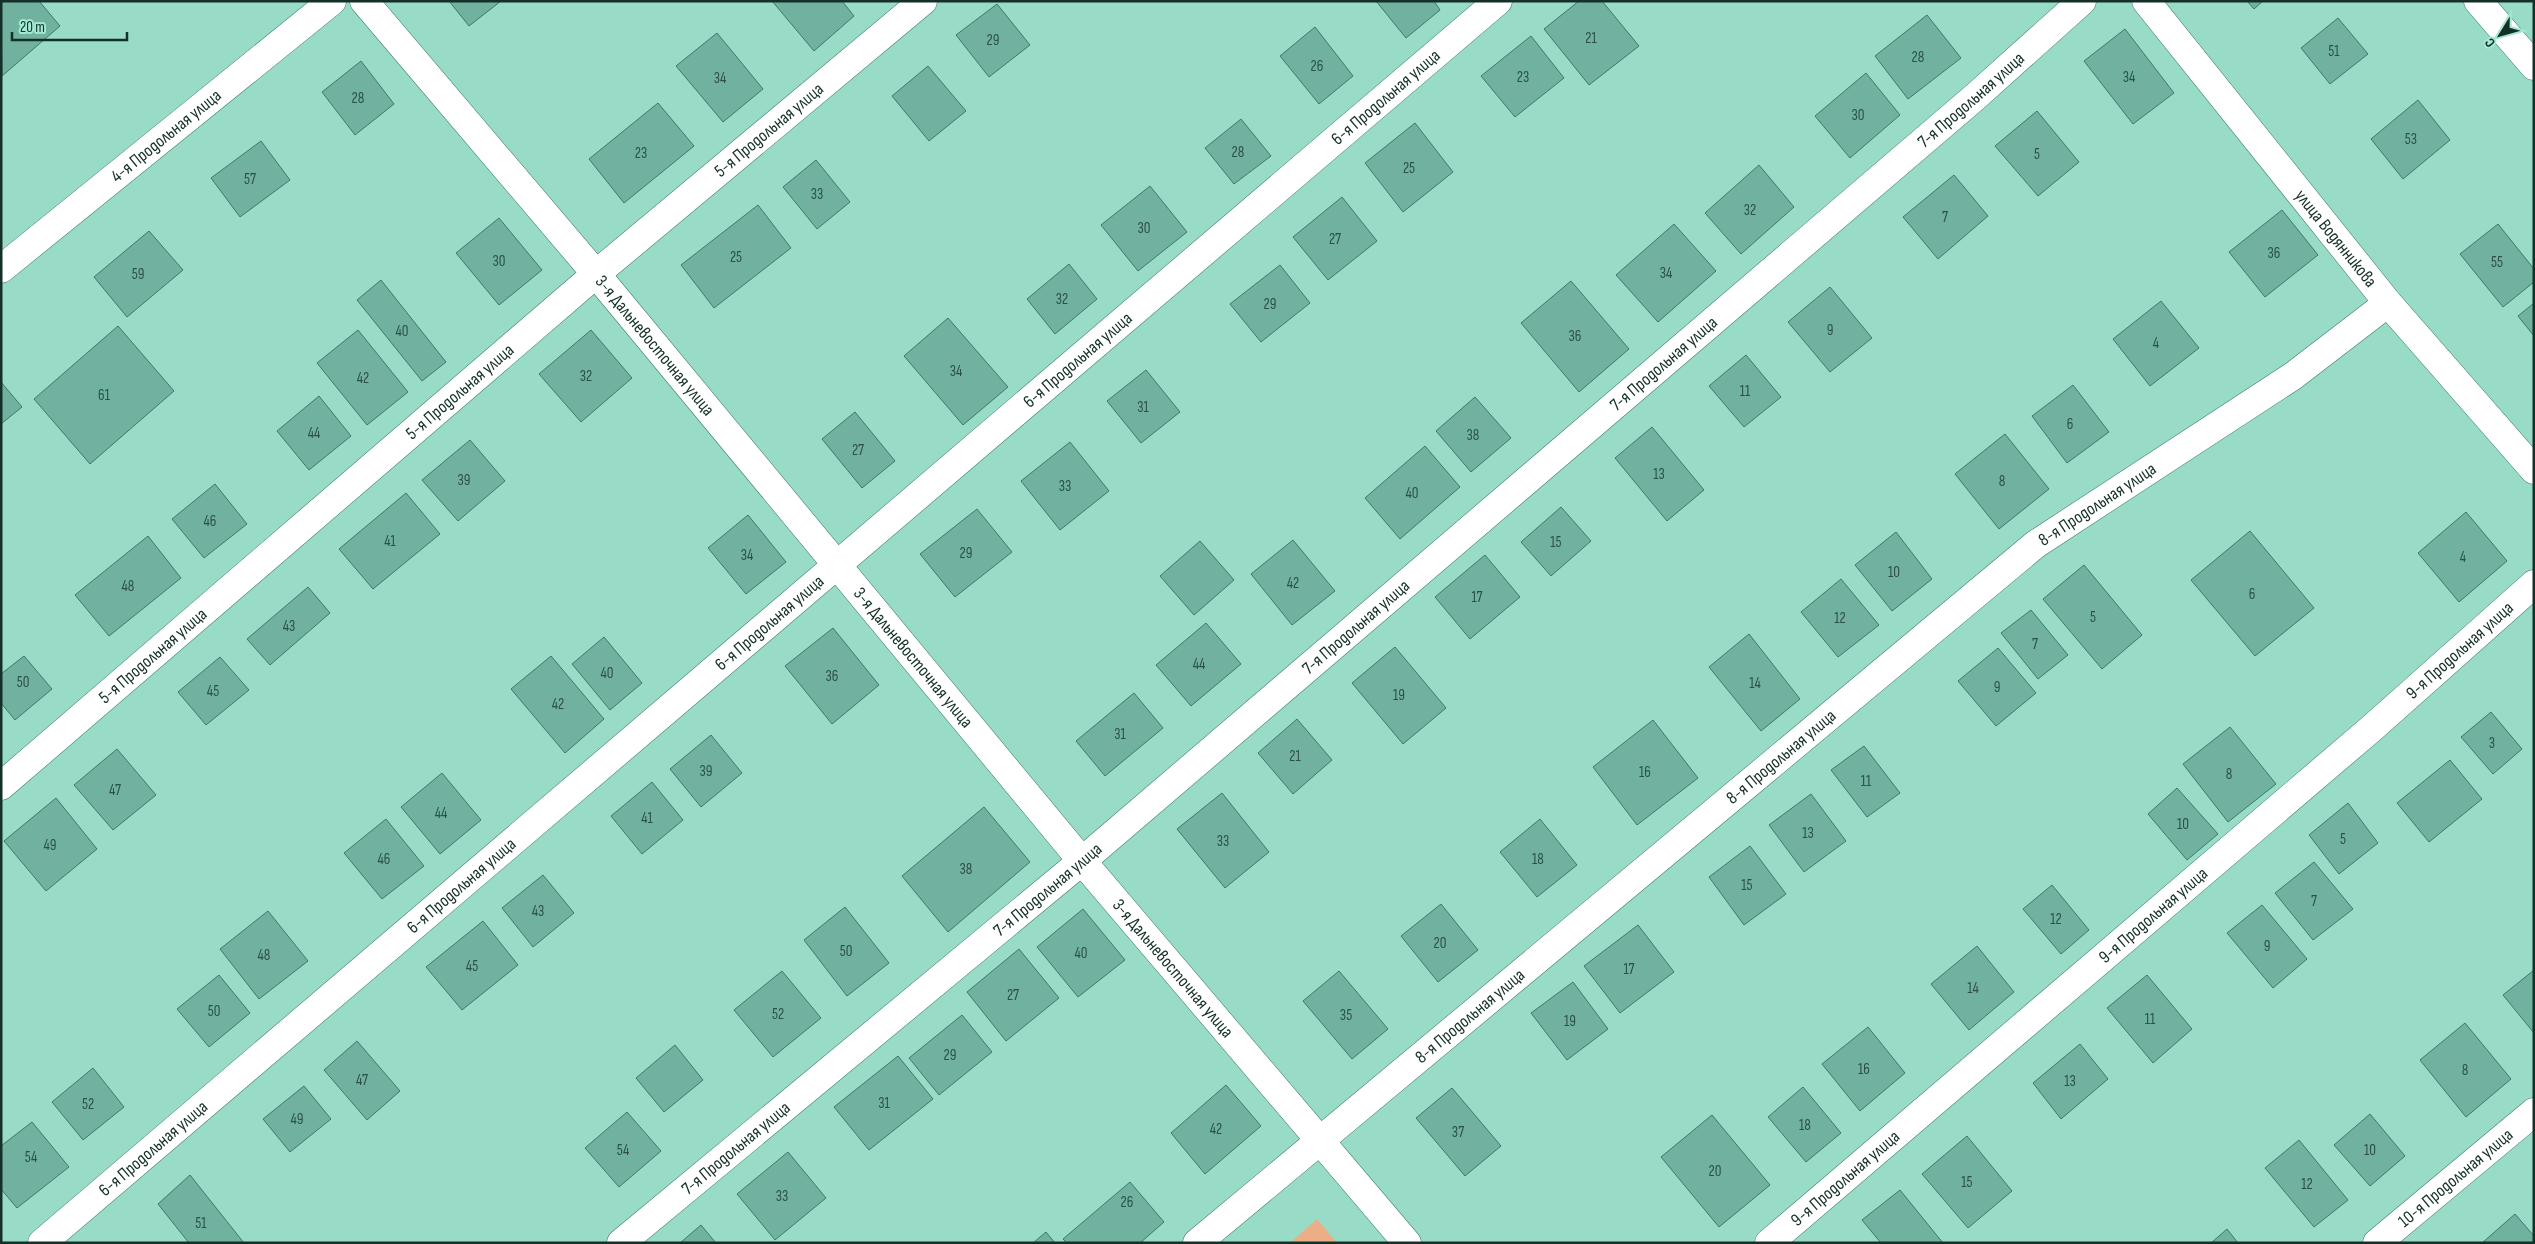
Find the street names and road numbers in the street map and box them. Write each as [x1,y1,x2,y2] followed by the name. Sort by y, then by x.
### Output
[1327,45,1444,149] street label: 6-я Продольная улица
[1913,47,2029,152] street label: 7-я Продольная улица
[710,78,828,181] street label: 5-я Продольная улица
[106,85,225,187] street label: 4-я Продольная улица
[2291,185,2382,291] street label: улица Водянникова
[591,271,719,420] street label: 3-я Дальневосточная улица
[1019,307,1136,412] street label: 6-я Продольная улица
[1606,312,1722,415] street label: 7-я Продольная улица
[401,339,518,444] street label: 5-я Продольная улица
[2034,458,2160,550] street label: 8-я Продольная улица
[711,570,828,675] street label: 6-я Продольная улица
[1298,575,1414,679] street label: 7-я Продольная улица
[849,583,978,732] street label: 3-я Дальневосточная улица
[2402,597,2517,703] street label: 9-я Продольная улица
[94,603,211,708] street label: 5-я Продольная улица
[1722,705,1840,808] street label: 8-я Продольная улица
[403,833,520,938] street label: 6-я Продольная улица
[989,838,1106,941] street label: 7-я Продольная улица
[2094,863,2212,967] street label: 9-я Продольная улица
[1108,894,1238,1042] street label: 3-я Дальневосточная улица
[1411,964,1529,1067] street label: 8-я Продольная улица
[94,1096,212,1200] street label: 6-я Продольная улица
[677,1097,794,1199] street label: 7-я Продольная улица
[2394,1124,2517,1231] street label: 10-я Продольная улица
[1786,1126,1904,1230] street label: 9-я Продольная улица

